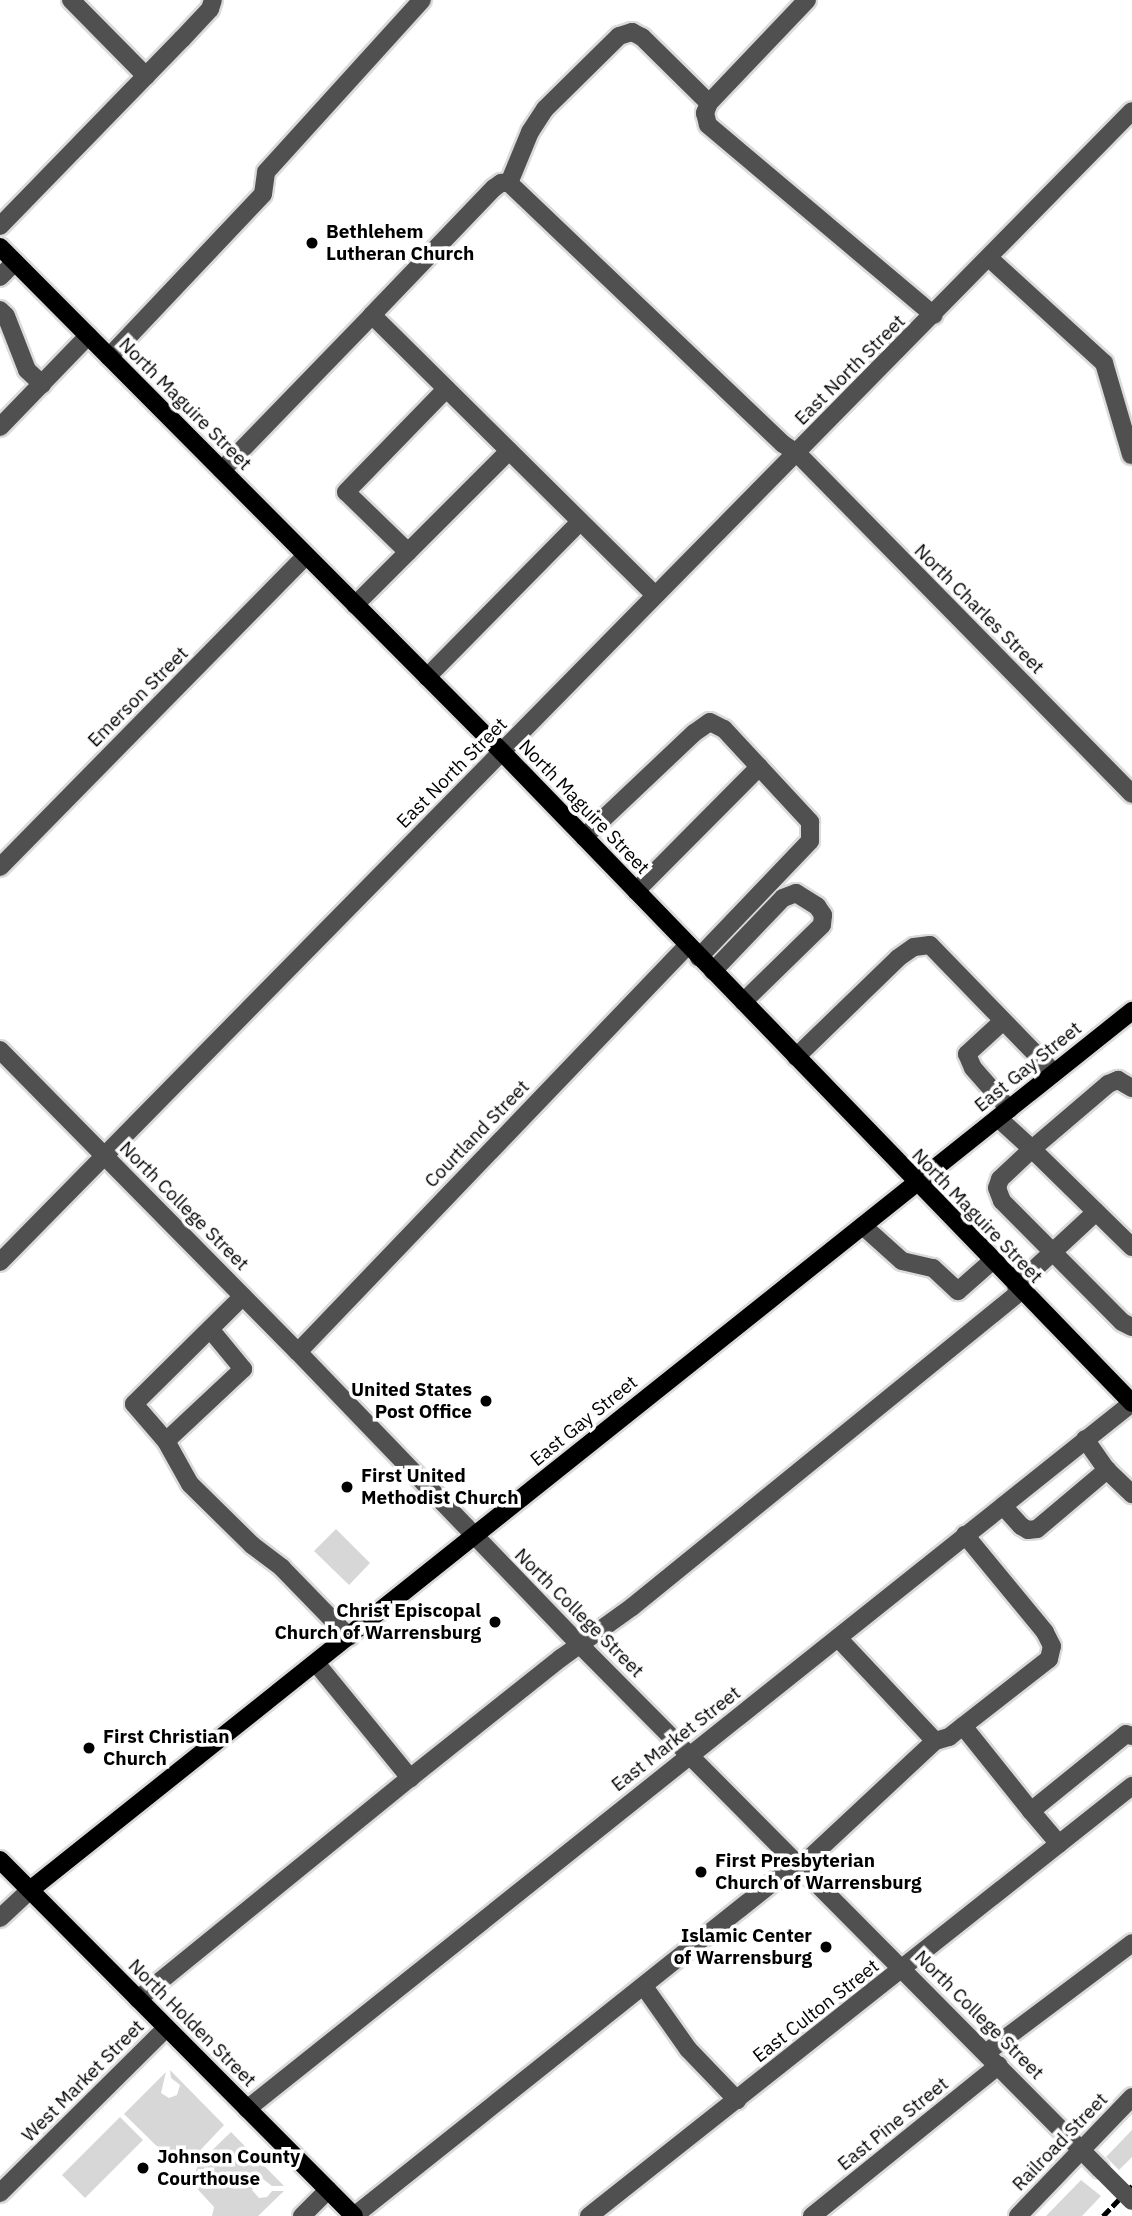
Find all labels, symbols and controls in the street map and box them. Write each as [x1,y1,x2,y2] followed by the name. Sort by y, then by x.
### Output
[326,221,474,265] place label: Bethlehem Lutheran Church
[304,235,320,251] marker: Bethlehem Lutheran Church
[790,310,910,430] street label: East North Street
[114,333,256,475] street label: North Maguire Street
[909,539,1049,679] street label: North Charles Street
[83,642,193,752] street label: Emerson Street
[392,713,512,833] street label: East North Street
[514,735,654,879] street label: North Maguire Street
[970,1017,1086,1117] street label: East Gay Street
[420,1075,534,1193] street label: Courtland Street
[115,1137,253,1275] street label: North College Street
[907,1144,1047,1288] street label: North Maguire Street
[526,1371,642,1471] street label: East Gay Street
[351,1379,472,1423] place label: United States Post Office
[478,1393,494,1409] marker: United States Post Office
[361,1465,518,1509] place label: First United Methodist Church
[339,1479,355,1495] marker: First United Methodist Church
[510,1544,648,1682] street label: North College Street
[274,1600,481,1644] place label: Christ Episcopal Church of Warrensburg
[487,1614,503,1630] marker: Christ Episcopal Church of Warrensburg
[607,1682,745,1796] street label: East Market Street
[103,1726,229,1770] place label: First Christian Church
[81,1740,97,1756] marker: First Christian Church
[715,1850,922,1894] place label: First Presbyterian Church of Warrensburg
[693,1864,709,1880] marker: First Presbyterian Church of Warrensburg
[674,1925,812,1969] place label: Islamic Center of Warrensburg
[818,1939,834,1955] marker: Islamic Center of Warrensburg
[910,1946,1048,2084] street label: North College Street
[123,1954,261,2092] street label: North Holden Street
[748,1955,884,2067] street label: East Culton Street
[17,2015,149,2147] street label: West Market Street
[833,2072,953,2176] street label: East Pine Street
[1008,2088,1112,2196] street label: Railroad Street
[157,2146,300,2190] place label: Johnson County Courthouse
[135,2160,151,2176] marker: Johnson County Courthouse

